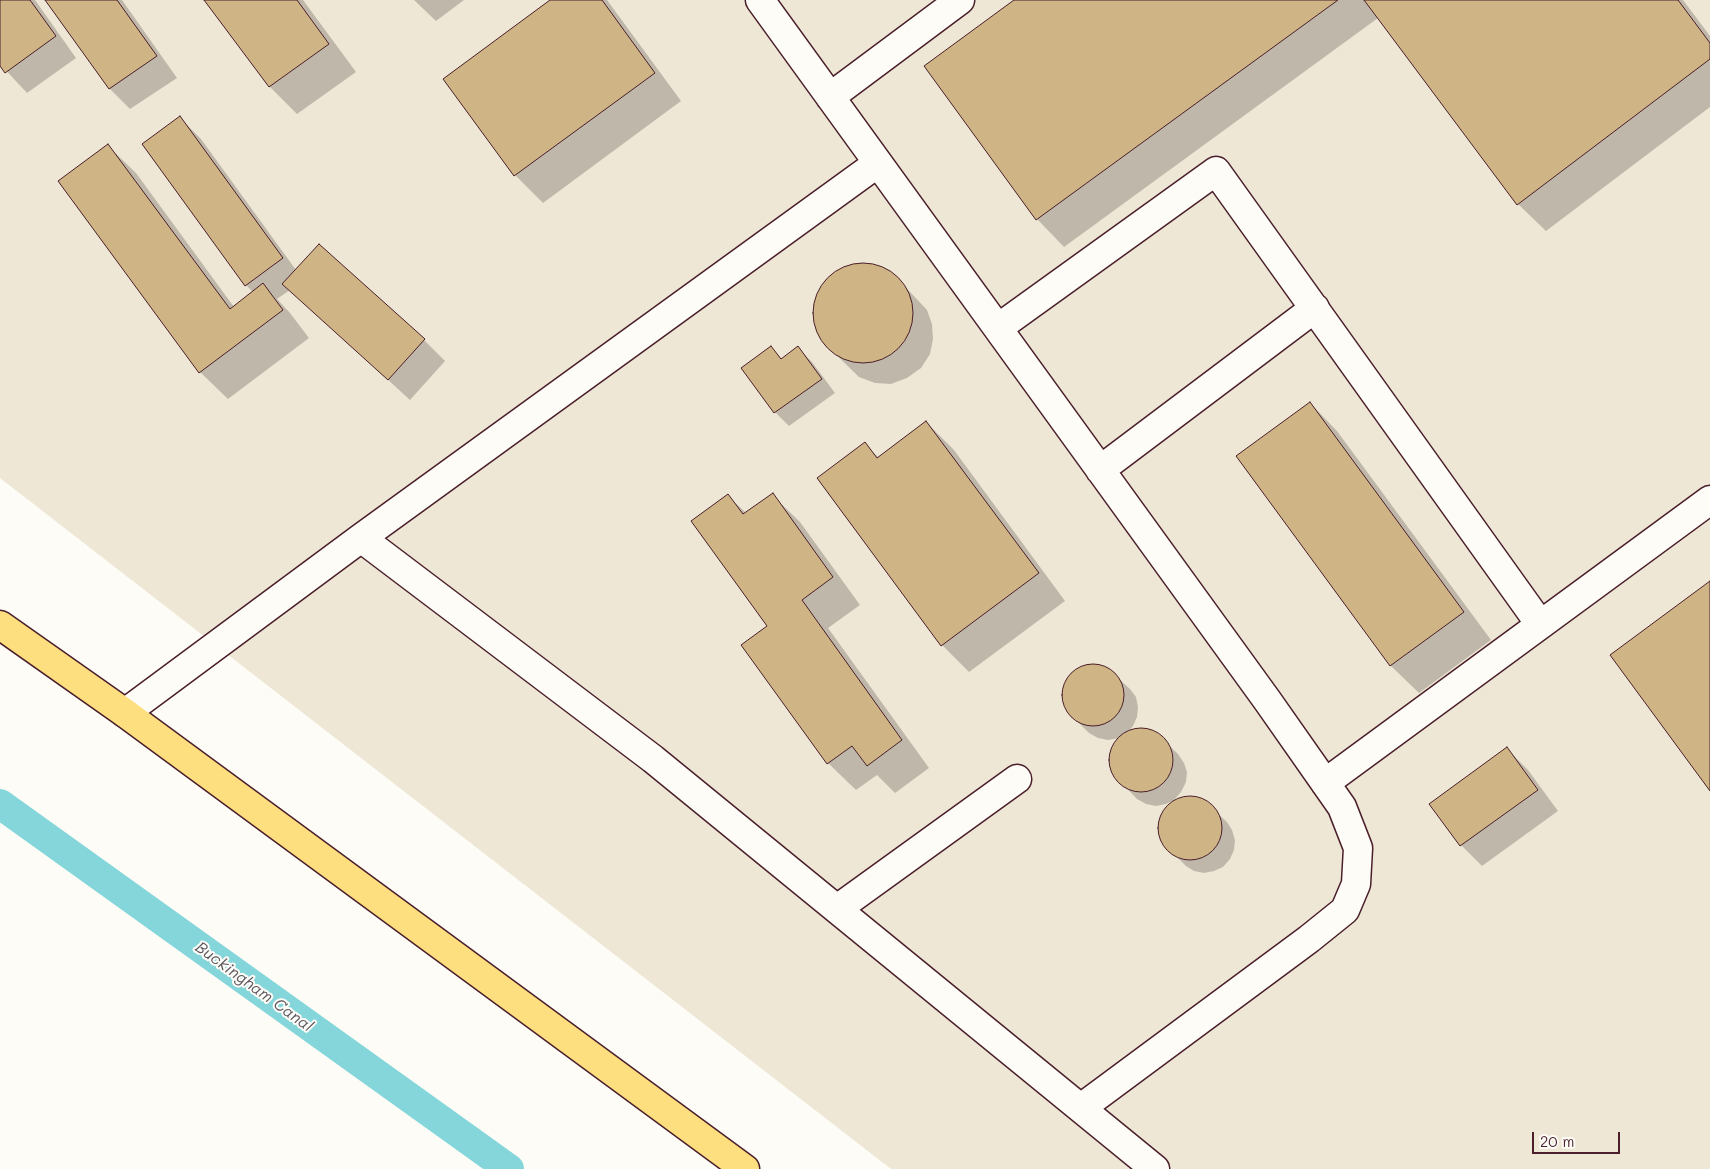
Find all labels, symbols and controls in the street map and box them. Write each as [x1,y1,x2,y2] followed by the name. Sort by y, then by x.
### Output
[191,938,317,1036] water label: Buckingham Canal
[1535,1122,1622,1154] scale bar
[1540,1131,1574,1151] text: 20 m

